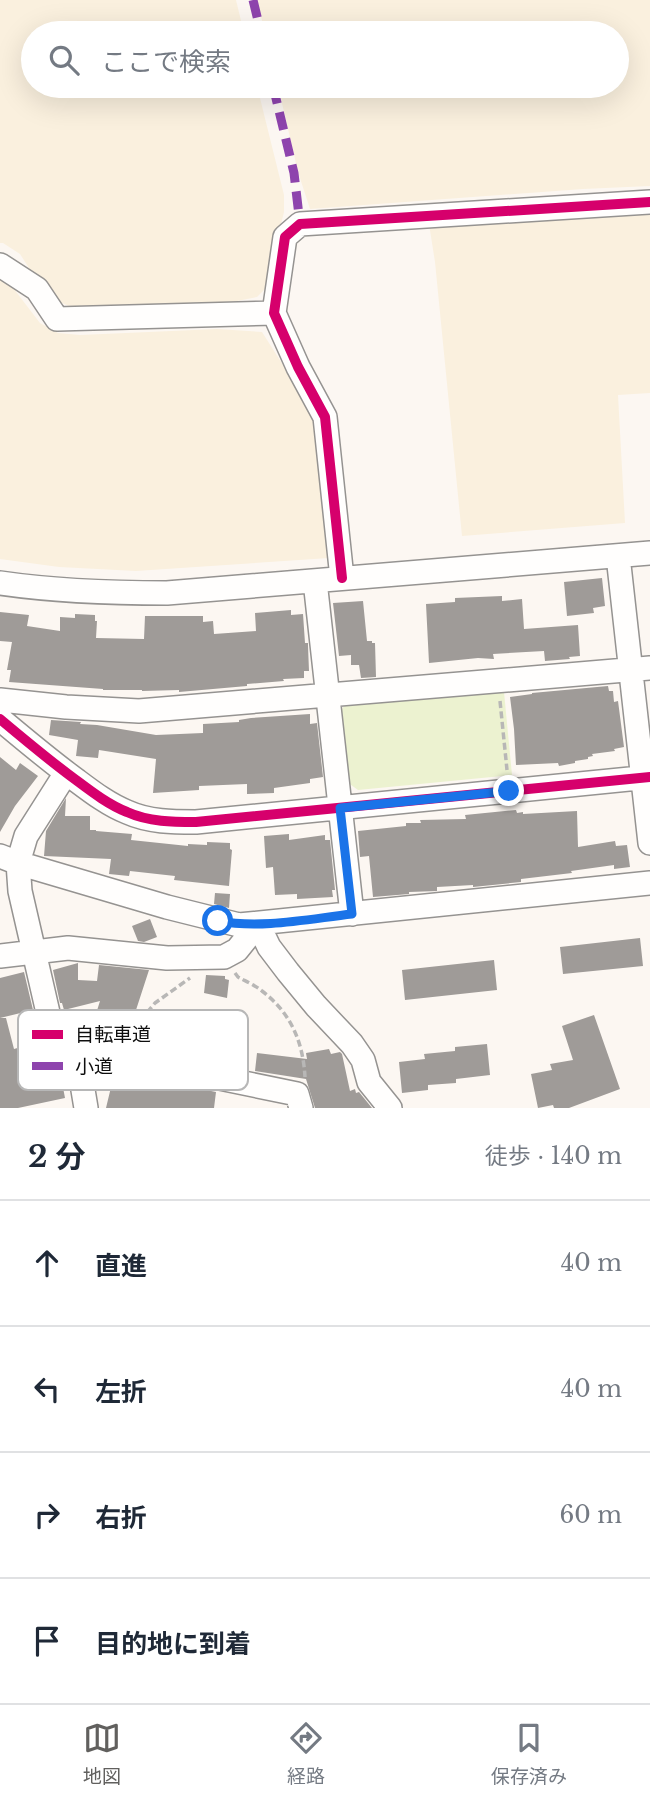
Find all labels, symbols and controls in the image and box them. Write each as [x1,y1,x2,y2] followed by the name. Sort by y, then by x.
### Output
[21,21,629,98] search box
[45,41,83,79] icon: search
[101,46,231,78] text: ここで検索
[493,775,524,806] route end
[202,905,233,936] route start
[18,1010,248,1090] legend
[75,1023,151,1046] text: 自転車道
[75,1055,113,1078] text: 小道
[28,1138,86,1175] text: 2 分
[485,1142,622,1170] text: 徒歩 · 140 m
[28,1244,66,1282] icon: ahead
[561,1249,622,1277] text: 40 m
[95,1250,147,1282] text: 直進
[28,1370,66,1408] icon: left
[561,1375,622,1403] text: 40 m
[95,1376,147,1408] text: 左折
[28,1496,66,1534] icon: right
[560,1501,622,1529] text: 60 m
[95,1502,147,1534] text: 右折
[28,1622,66,1660] icon: arrive
[95,1628,251,1660] text: 目的地に到着
[83,1719,121,1788] tab: 地図
[287,1719,325,1788] tab: 経路
[491,1719,567,1788] tab: 保存済み

